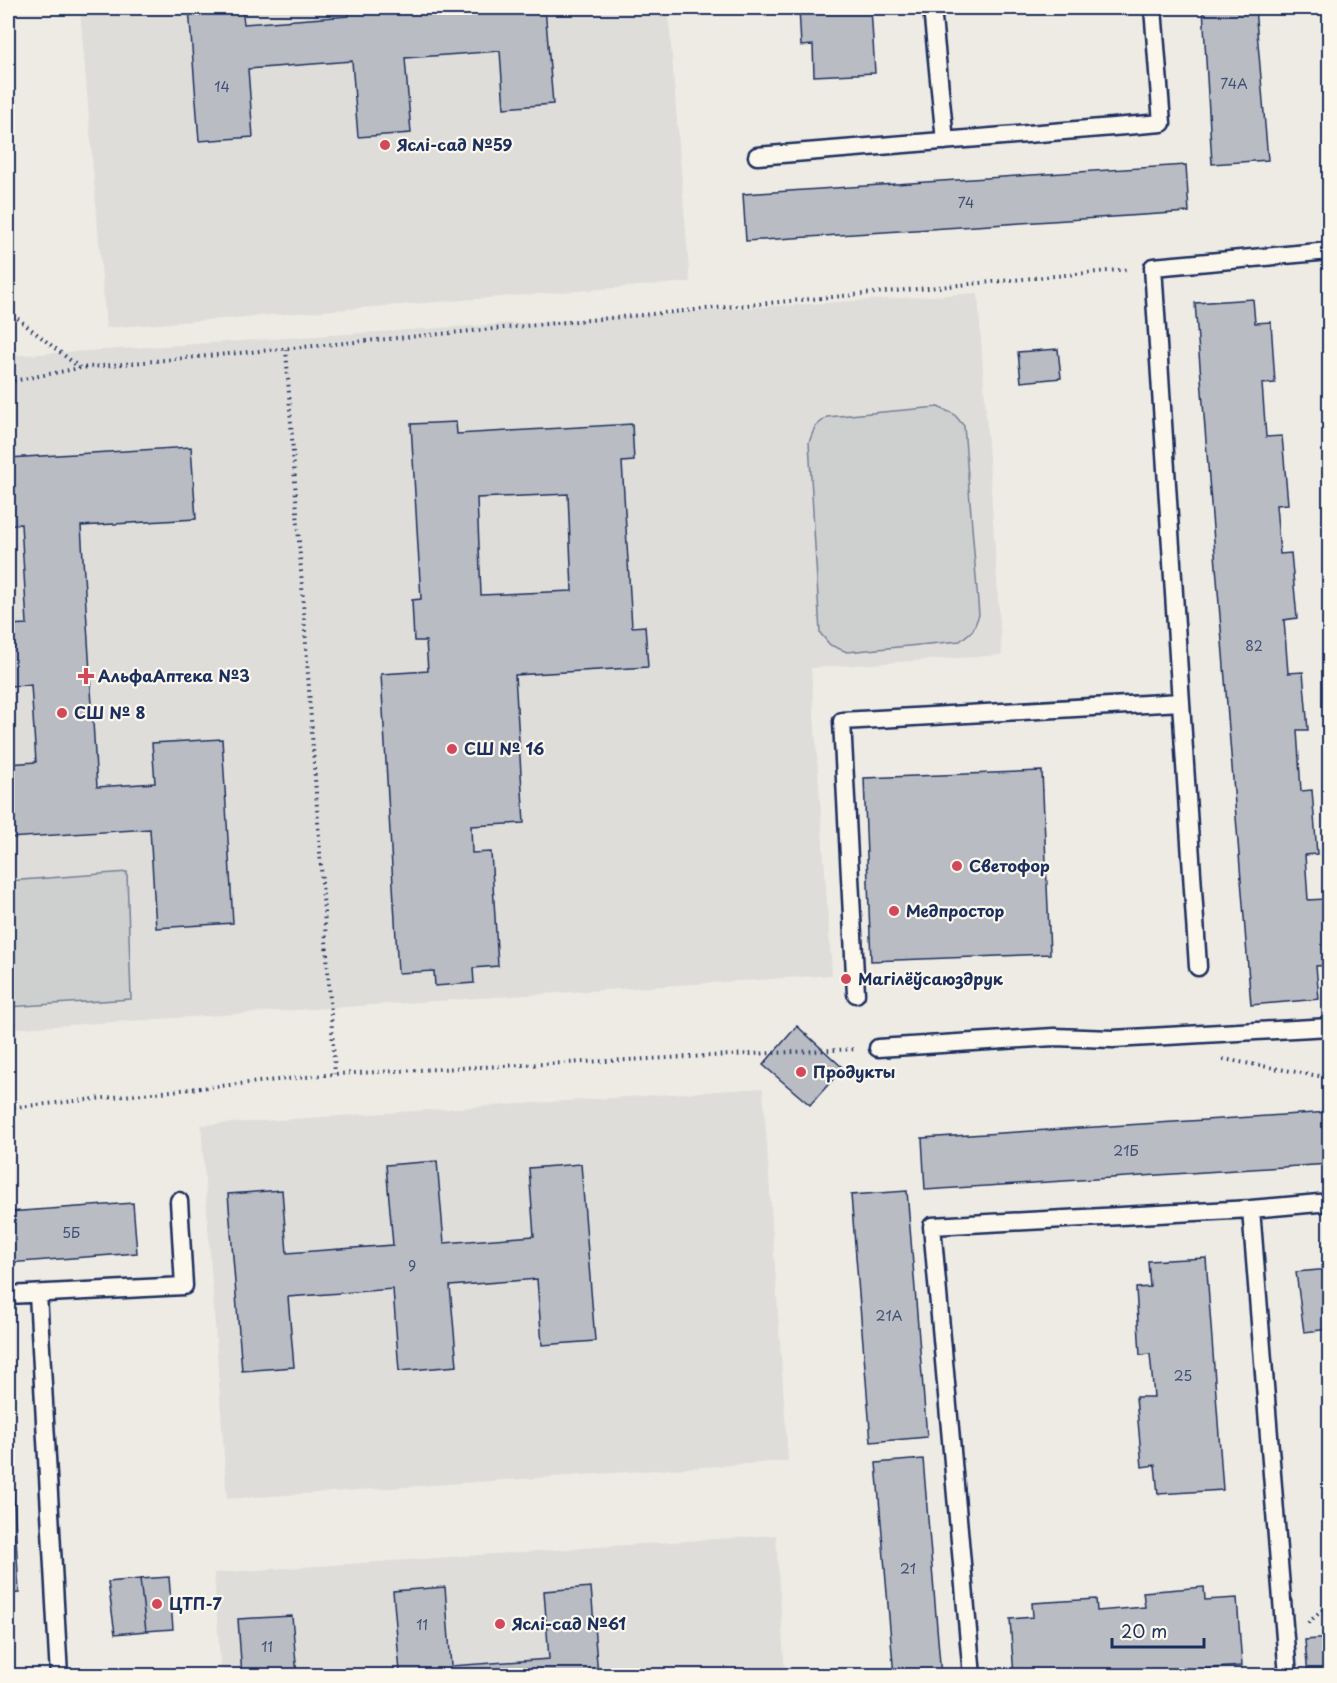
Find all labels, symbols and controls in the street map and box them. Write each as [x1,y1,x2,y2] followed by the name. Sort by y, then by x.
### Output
[1220,73,1248,94] house number: 74А
[214,76,230,97] house number: 14
[396,132,512,156] place label: Яслі-сад №59
[378,138,392,152] marker: Яслі-сад №59
[958,192,974,213] house number: 74
[1245,635,1263,656] house number: 82
[98,663,250,687] place label: АльфаАптека №3
[79,669,93,683] marker: АльфаАптека №3
[74,700,145,724] place label: СШ № 8
[55,706,69,720] marker: СШ № 8
[464,736,544,760] place label: СШ № 16
[445,742,459,756] marker: СШ № 16
[969,853,1050,877] place label: Светофор
[950,859,964,873] marker: Светофор
[906,898,1005,922] place label: Медпростор
[887,904,901,918] marker: Медпростор
[858,966,1004,990] place label: Магілёўсаюздрук
[839,972,853,986] marker: Магілёўсаюздрук
[813,1059,896,1083] place label: Продукты
[794,1065,808,1079] marker: Продукты
[1113,1140,1139,1161] house number: 21Б
[62,1222,80,1243] house number: 5Б
[408,1255,416,1276] house number: 9
[876,1305,903,1326] house number: 21А
[1174,1365,1192,1386] house number: 25
[900,1558,916,1579] house number: 21
[169,1591,222,1615] place label: ЦТП-7
[150,1597,164,1611] marker: ЦТП-7
[511,1611,626,1635] place label: Яслі-сад №61
[1112,1611,1204,1649] scale bar
[416,1614,428,1635] house number: 11
[493,1617,507,1631] marker: Яслі-сад №61
[1121,1617,1167,1644] text: 20 m
[261,1636,273,1657] house number: 11

